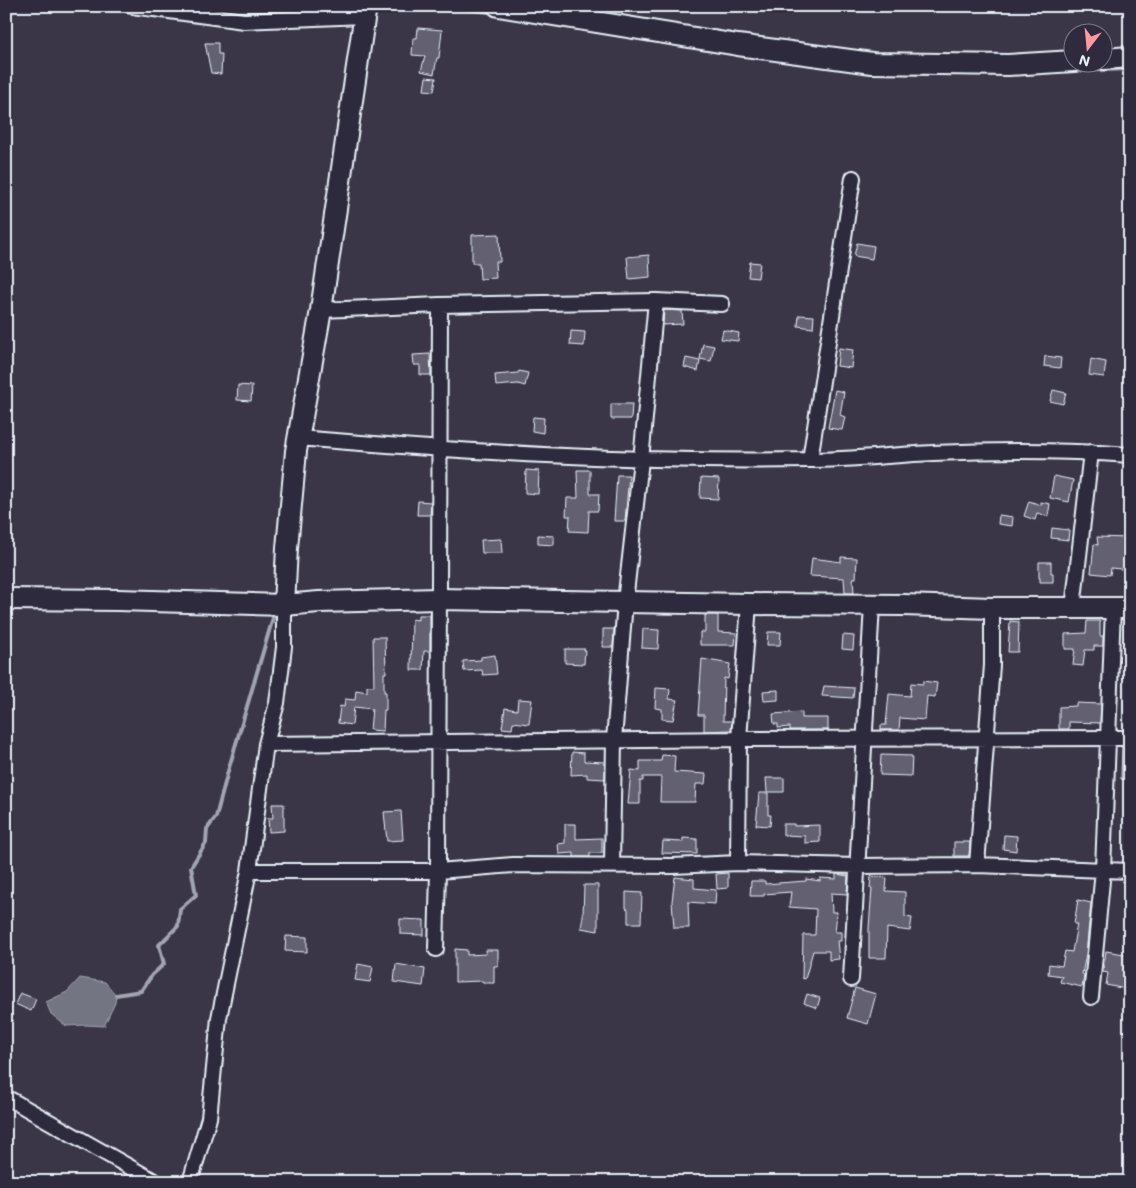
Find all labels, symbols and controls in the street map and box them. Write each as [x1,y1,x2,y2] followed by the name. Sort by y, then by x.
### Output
[1064,22,1114,72] north arrow
[1077,50,1092,72] text: N

